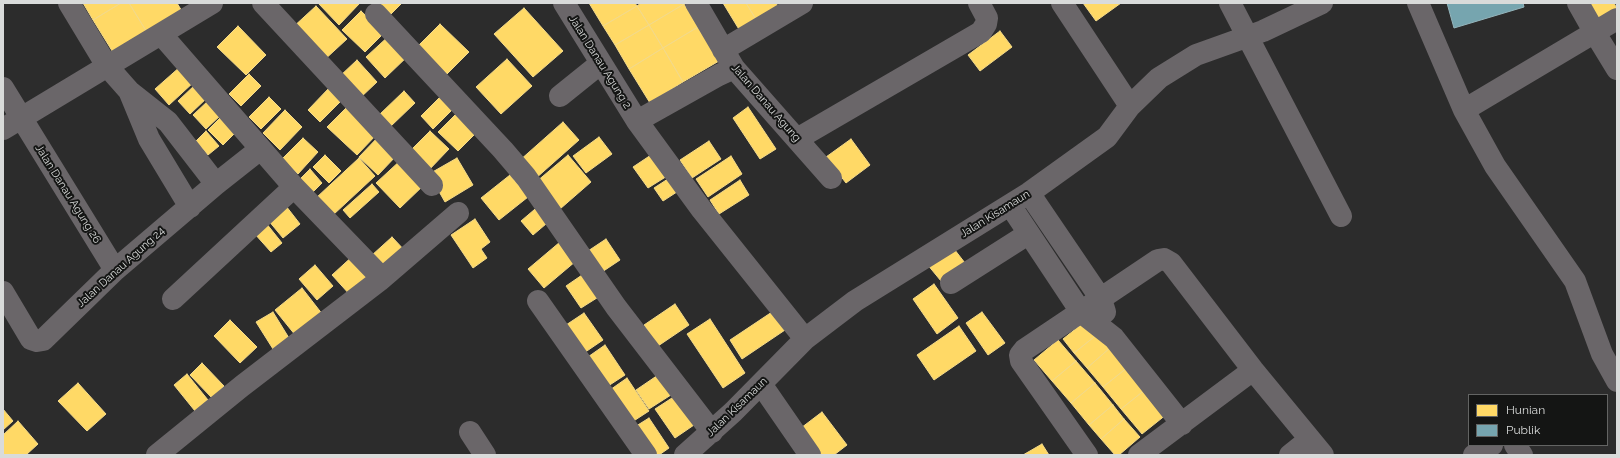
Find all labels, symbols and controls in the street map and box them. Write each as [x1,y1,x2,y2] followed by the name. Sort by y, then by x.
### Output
[566,13,634,111] street label: Jalan Danau Agung 2
[729,61,803,145] street label: Jalan Danau Agung
[32,142,104,246] street label: Jalan Danau Agung 26
[958,187,1032,241] street label: Jalan Kisamaun
[74,224,168,310] street label: Jalan Danau Agung 24
[704,375,770,439] street label: Jalan Kisamaun
[1468,394,1608,446] legend
[1506,403,1545,417] text: Hunian
[1506,423,1540,437] text: Publik

